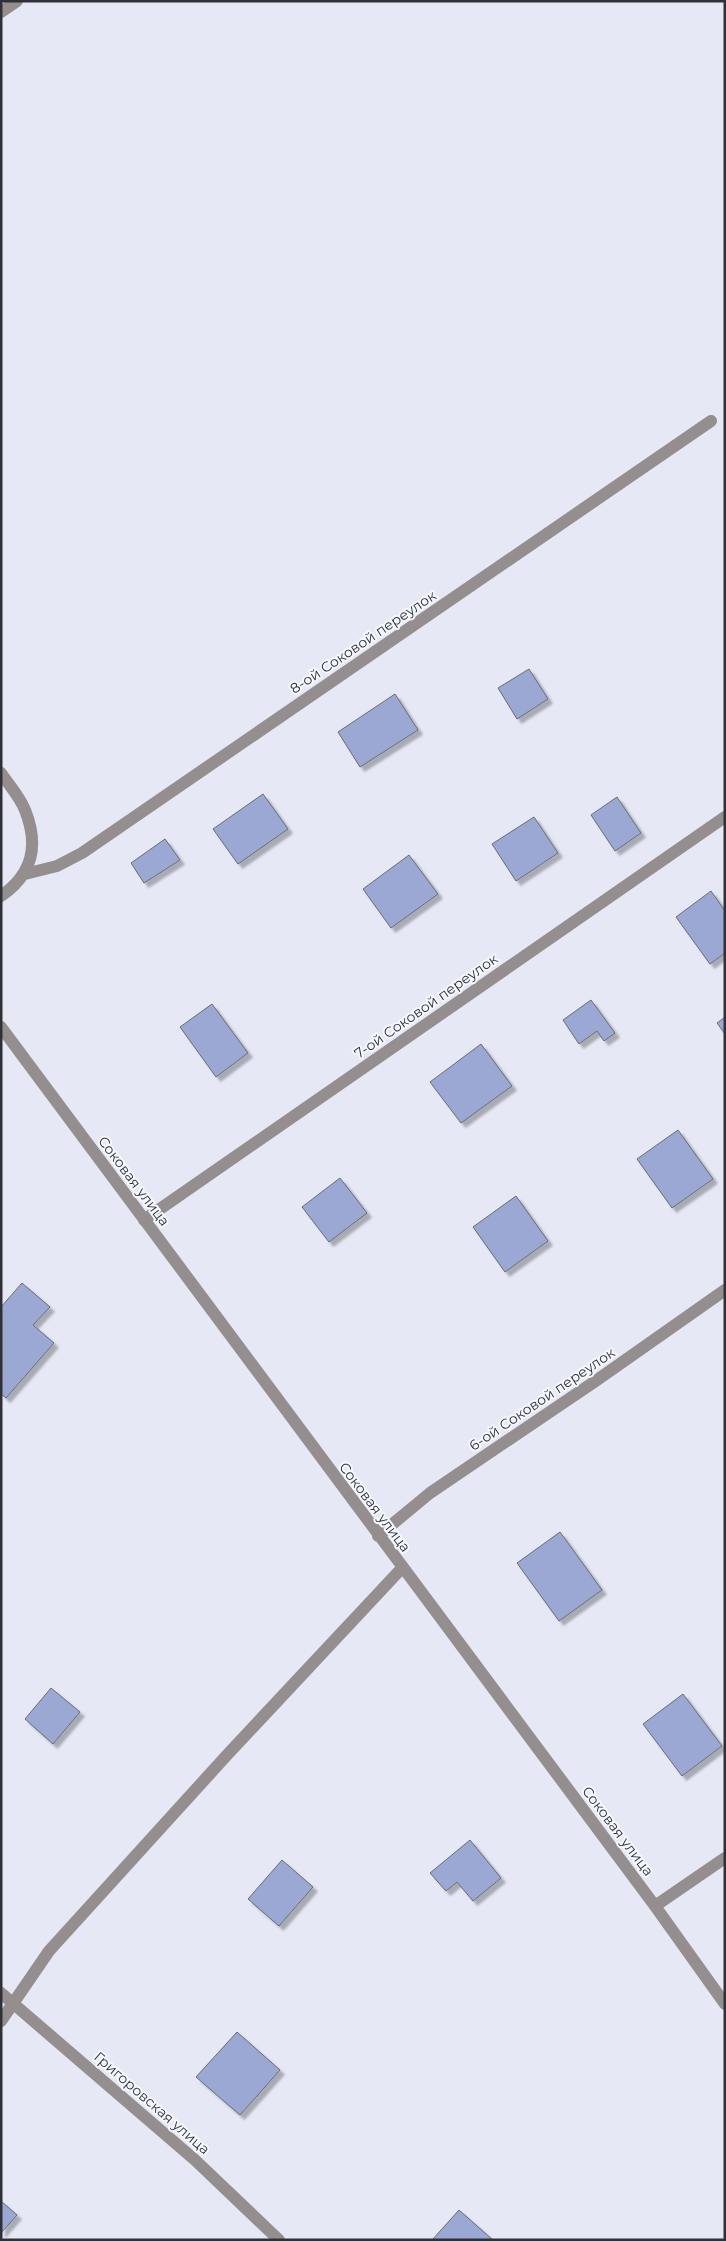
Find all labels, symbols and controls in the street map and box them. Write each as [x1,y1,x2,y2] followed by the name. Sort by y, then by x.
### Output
[287,586,439,698] street label: 8-ой Соковой переулок
[351,950,501,1062] street label: 7-ой Соковой переулок
[94,1132,174,1230] street label: Соковая улица
[466,1343,618,1455] street label: 6-ой Соковой переулок
[335,1458,415,1556] street label: Соковая улица
[578,1782,658,1880] street label: Соковая улица
[90,2048,214,2158] street label: Григоровская улица

